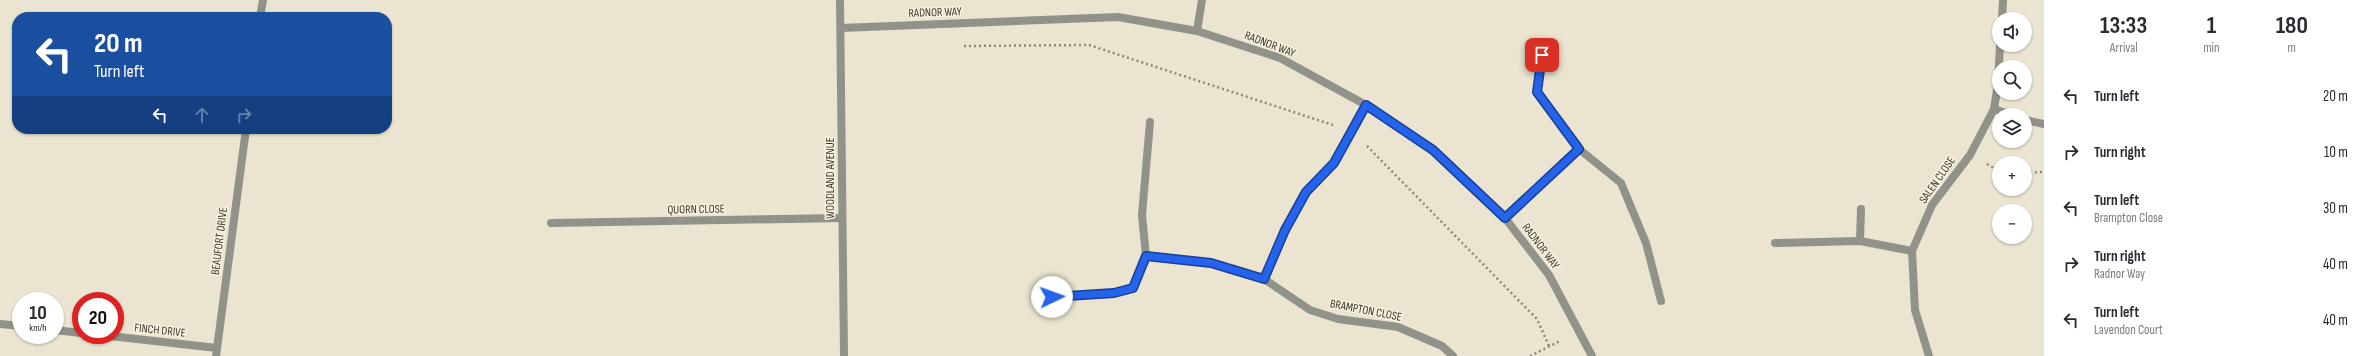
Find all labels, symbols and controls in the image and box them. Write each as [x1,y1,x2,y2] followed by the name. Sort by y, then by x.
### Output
[908,4,962,21] street label: RADNOR WAY
[2100,11,2147,40] text: 13:33
[2207,11,2216,40] text: 1
[2276,11,2308,40] text: 180
[1992,12,2032,244] map controls
[1992,12,2032,52] button: sound
[94,27,143,60] text: 20 m
[28,28,80,80] icon: left
[1242,28,1297,61] street label: RADNOR WAY
[1525,38,1559,72] pin
[2110,40,2138,56] text: Arrival
[2203,40,2220,56] text: min
[2288,40,2296,56] text: m
[1531,44,1553,66] icon: arrive
[1992,60,2032,100] button: search
[94,61,145,82] text: Turn left
[2060,85,2082,107] icon: left
[2094,87,2139,106] text: Turn left
[2323,87,2348,106] text: 20 m
[149,104,171,126] icon: left
[191,104,213,126] icon: ahead
[233,104,255,126] icon: right
[1992,108,2032,148] button: layers
[823,137,838,219] street label: WOODLAND AVENUE
[2060,141,2082,163] icon: right
[2094,143,2146,162] text: Turn right
[2324,143,2348,162] text: 10 m
[1916,154,1959,207] street label: SALEN CLOSE
[1992,156,2032,196] button: +
[2094,191,2139,210] text: Turn left
[2060,197,2082,219] icon: left
[2323,199,2348,218] text: 30 m
[667,201,725,217] street label: QUORN CLOSE
[1992,204,2032,244] button: −
[208,206,231,276] street label: BEAUFORT DRIVE
[2094,210,2163,226] text: Brampton Close
[1519,221,1563,272] street label: RADNOR WAY
[2094,247,2146,266] text: Turn right
[2060,253,2082,275] icon: right
[2323,255,2348,274] text: 40 m
[2094,266,2145,282] text: Radnor Way
[1031,276,1073,318] position arrow
[72,292,124,344] speed limit sign: 20
[1329,296,1403,325] street label: BRAMPTON CLOSE
[29,301,47,325] text: 10
[2094,303,2139,322] text: Turn left
[2060,309,2082,331] icon: left
[2323,311,2348,330] text: 40 m
[134,320,186,341] street label: FINCH DRIVE
[29,322,47,334] text: km/h
[2094,322,2163,338] text: Lavendon Court

